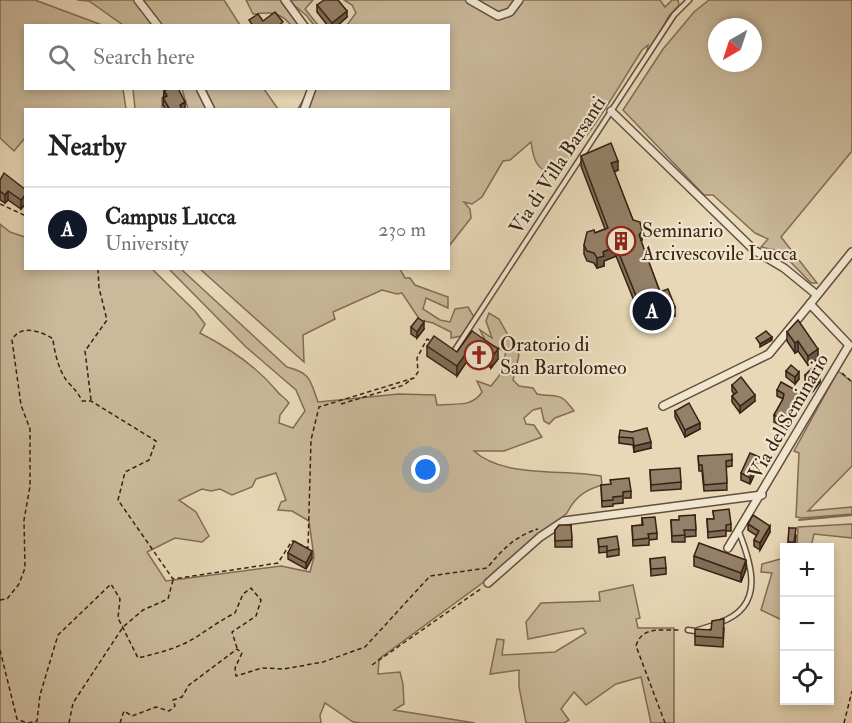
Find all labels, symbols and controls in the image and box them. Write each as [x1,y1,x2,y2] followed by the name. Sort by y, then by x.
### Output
[708,18,762,72] north arrow
[24,24,450,90] search box
[45,41,78,74] icon: search
[93,43,195,71] text: Search here
[504,92,611,239] street label: Via di Villa Barsanti
[48,131,126,163] text: Nearby
[105,203,236,231] text: Campus Lucca
[61,217,74,242] text: A
[378,217,426,242] text: 230 m
[641,218,798,266] place label: Seminario Arcivescovile Lucca
[605,225,637,257] building icon: Seminario Arcivescovile Lucca
[105,231,188,256] text: University
[632,288,672,334] pin: A
[500,332,627,380] place label: Oratorio di San Bartolomeo
[463,339,495,371] church icon: Oratorio di San Bartolomeo
[742,349,834,483] street label: Via del Seminario
[411,455,440,484] your location
[780,543,834,705] map controls
[780,543,834,597] button: +
[780,597,834,651] button: −
[780,651,834,705] button: locate

